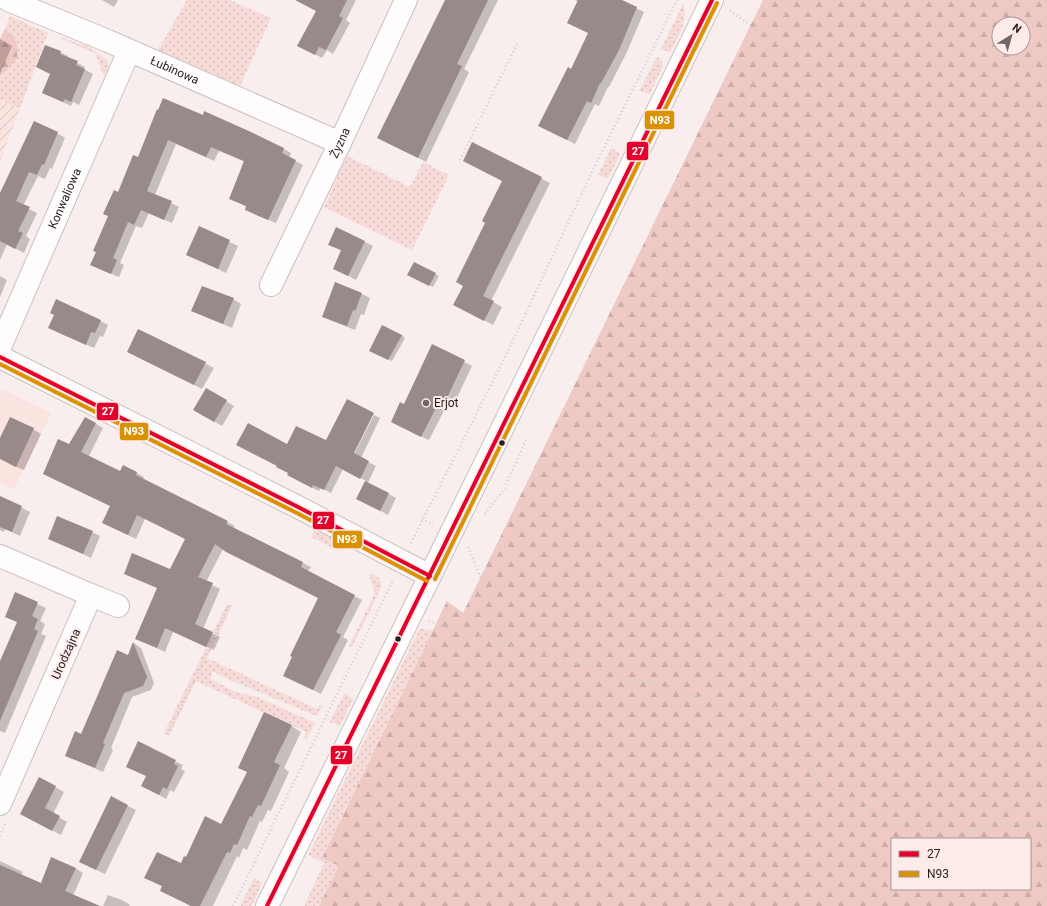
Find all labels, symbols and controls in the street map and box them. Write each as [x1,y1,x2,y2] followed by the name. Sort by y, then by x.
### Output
[991,16,1031,56] north arrow
[1010,21,1024,36] text: N
[148,54,201,87] street label: Łubinowa
[644,110,675,130] line badge: N93
[650,114,670,127] text: N93
[326,125,353,160] street label: Żyzna
[626,141,649,161] line badge: 27
[632,145,644,158] text: 27
[45,166,84,231] street label: Konwaliowa
[434,396,459,410] place label: Erjot
[421,398,431,408] marker: Erjot
[96,402,119,421] line badge: 27
[102,405,114,418] text: 27
[119,422,149,441] line badge: N93
[124,425,144,438] text: N93
[497,438,507,448] unlabelled marker
[312,511,335,530] line badge: 27
[317,514,329,527] text: 27
[332,530,363,549] line badge: N93
[337,533,357,546] text: N93
[49,627,83,681] street label: Urodzajna
[393,634,403,644] unlabelled marker
[330,745,353,765] line badge: 27
[335,749,347,762] text: 27
[891,838,1031,890] legend
[927,847,941,861] text: 27
[927,867,949,881] text: N93

